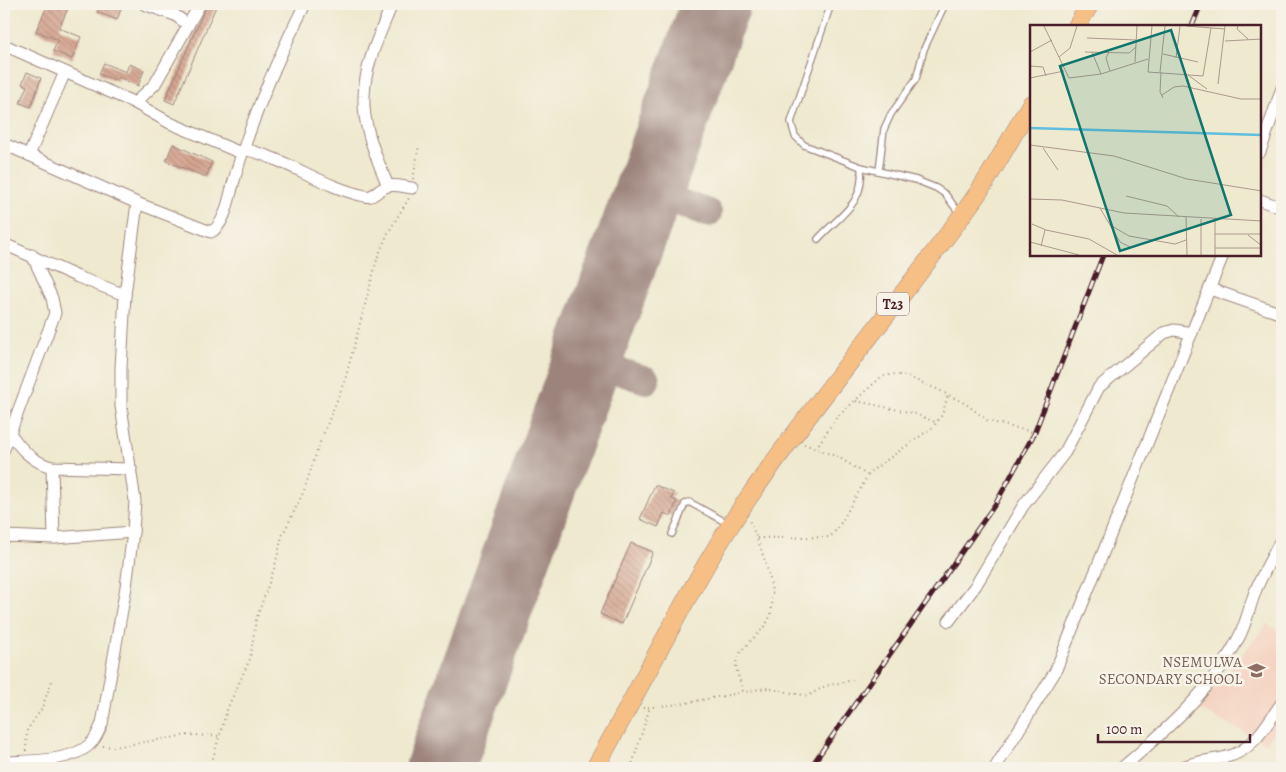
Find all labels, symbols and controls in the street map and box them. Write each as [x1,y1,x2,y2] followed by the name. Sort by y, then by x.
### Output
[1030,25,1261,256] inset map
[877,292,909,316] road number: T23
[1099,652,1242,689] place label: NSEMULWA SECONDARY SCHOOL
[1246,661,1266,681] school or university icon: NSEMULWA SECONDARY SCHOOL
[1098,712,1251,744] scale bar
[1106,719,1143,739] text: 100 m

